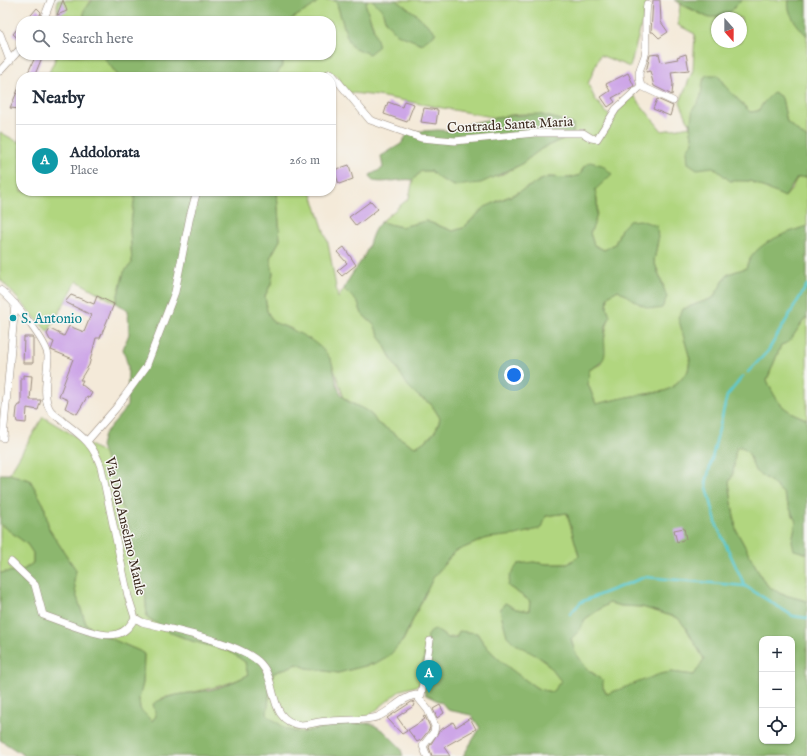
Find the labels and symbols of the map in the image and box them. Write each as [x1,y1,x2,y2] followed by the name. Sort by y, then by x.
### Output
[711,12,747,48] north arrow
[447,113,574,137] street label: Contrada Santa Maria
[21,310,83,328] place label: S. Antonio
[8,313,18,323] marker: S. Antonio
[504,365,524,385] your location
[100,454,150,598] street label: Via Don Anselmo Maule
[416,660,442,693] pin: A

